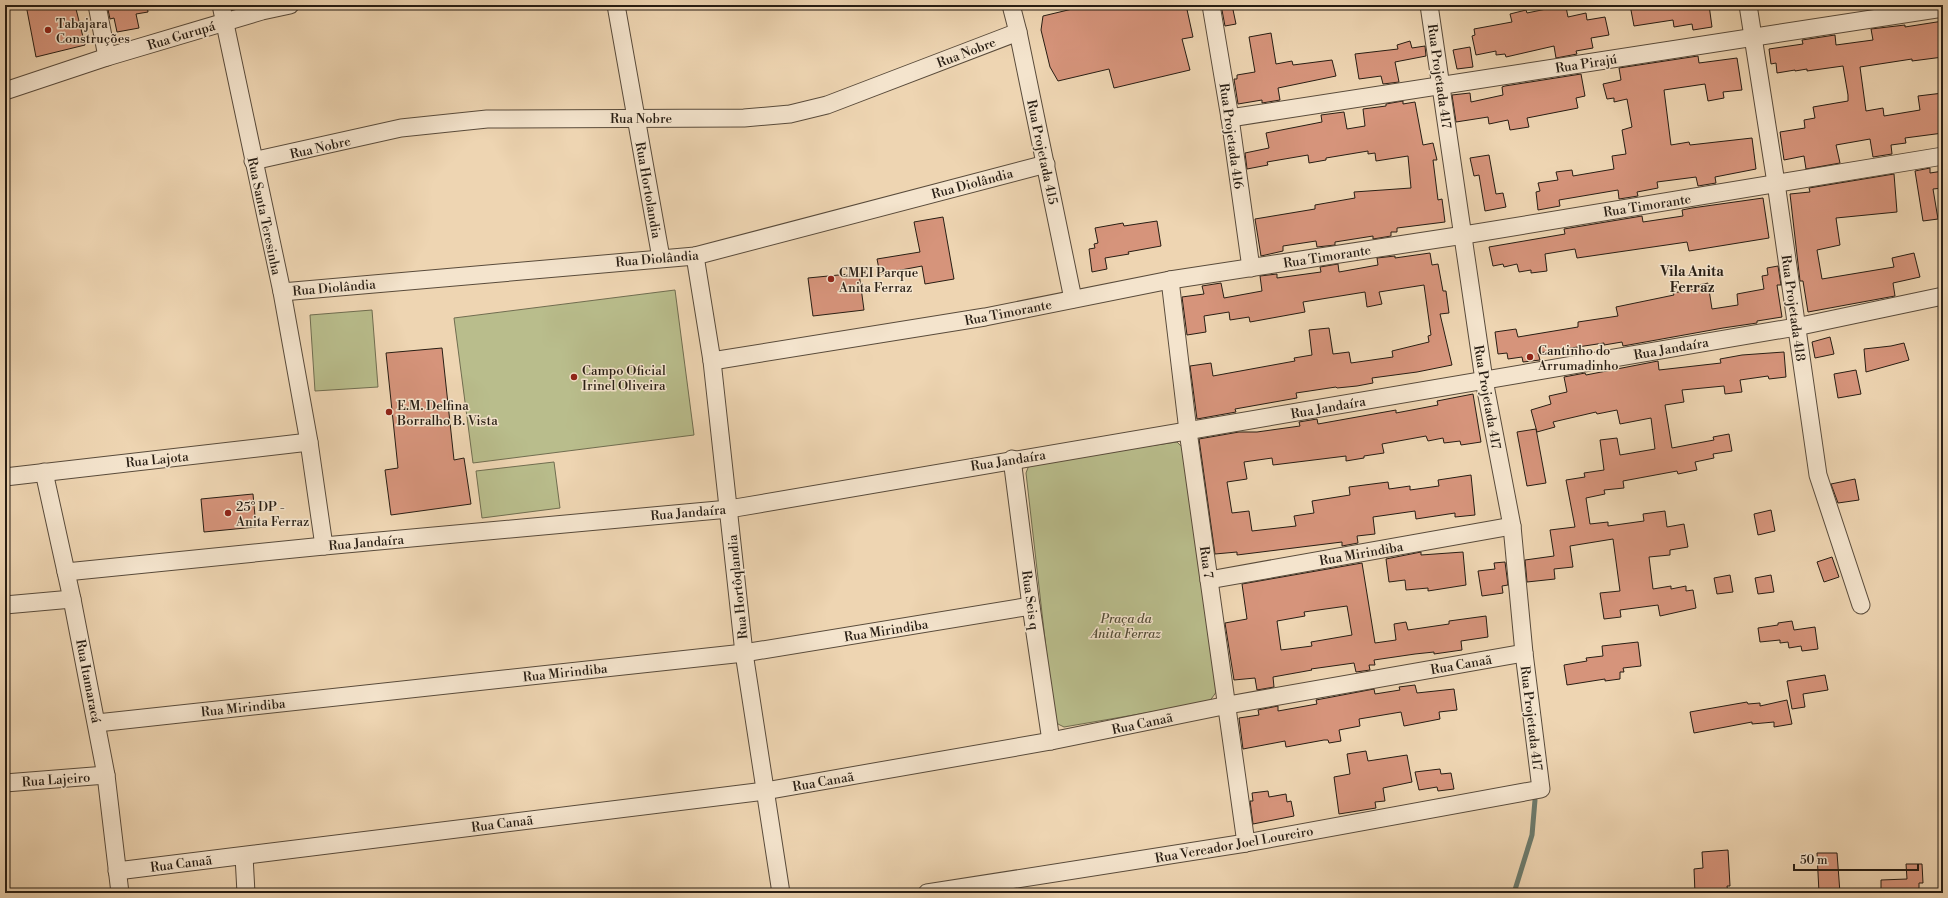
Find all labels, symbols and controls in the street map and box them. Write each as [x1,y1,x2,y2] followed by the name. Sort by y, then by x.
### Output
[56,16,130,47] place label: Tabajara Construções
[145,18,218,54] street label: Rua Gurupá
[1424,23,1454,130] street label: Rua Projetada 417
[43,25,53,35] marker: Tabajara Construções
[935,34,999,72] street label: Rua Nobre
[1554,51,1619,77] street label: Rua Pirajú
[1216,82,1246,190] street label: Rua Projetada 416
[1023,98,1061,206] street label: Rua Projetada 415
[610,111,672,127] street label: Rua Nobre
[288,133,353,163] street label: Rua Nobre
[632,141,664,240] street label: Rua Hortolandia
[244,156,284,277] street label: Rua Santa Teresinha
[930,165,1015,203] street label: Rua Diolândia
[1602,191,1693,221] street label: Rua Timorante
[1282,242,1373,272] street label: Rua Timorante
[615,247,700,271] street label: Rua Diolândia
[1778,254,1808,362] street label: Rua Projetada 418
[1659,263,1724,297] district label: Vila Anita Ferraz
[838,265,919,296] place label: CMEI Parque Anita Ferraz
[826,274,836,284] marker: CMEI Parque Anita Ferraz
[292,276,377,300] street label: Rua Diolândia
[963,297,1054,329] street label: Rua Timorante
[1632,334,1710,363] street label: Rua Jandaíra
[1537,343,1619,374] place label: Cantinho do Arrumadinho
[1470,344,1504,451] street label: Rua Projetada 417
[1525,352,1535,362] marker: Cantinho do Arrumadinho
[582,363,666,394] place label: Campo Oficial Irinel Oliveira
[569,372,579,382] marker: Campo Oficial Irinel Oliveira
[1289,393,1367,422] street label: Rua Jandaíra
[396,398,498,429] place label: E.M. Delfina Borralho B. Vista
[384,407,394,417] marker: E.M. Delfina Borralho B. Vista
[969,447,1047,475] street label: Rua Jandaíra
[125,449,190,471] street label: Rua Lajota
[235,499,309,530] place label: 25° DP - Anita Ferraz
[650,502,727,524] street label: Rua Jandaíra
[223,508,233,518] marker: 25° DP - Anita Ferraz
[328,532,405,554] street label: Rua Jandaíra
[725,533,751,640] street label: Rua Hortôqlandia
[1318,539,1405,569] street label: Rua Mirindiba
[1196,545,1216,580] street label: Rua 7
[1018,569,1042,631] street label: Rua Seis q
[1089,611,1161,642] park label: Praça da Anita Ferraz
[843,616,930,646] street label: Rua Mirindiba
[72,638,104,725] street label: Rua Itamaracá
[1429,652,1494,678] street label: Rua Canaã
[522,661,609,685] street label: Rua Mirindiba
[1517,665,1545,772] street label: Rua Projetada 417
[200,696,287,720] street label: Rua Mirindiba
[1110,710,1175,738] street label: Rua Canaã
[791,769,856,795] street label: Rua Canaã
[21,770,91,790] street label: Rua Lajeiro
[470,812,534,836] street label: Rua Canaã
[1154,823,1315,867] street label: Rua Vereador Joel Loureiro
[1794,846,1918,872] scale bar
[149,852,213,876] street label: Rua Canaã
[1800,853,1828,868] text: 50 m

